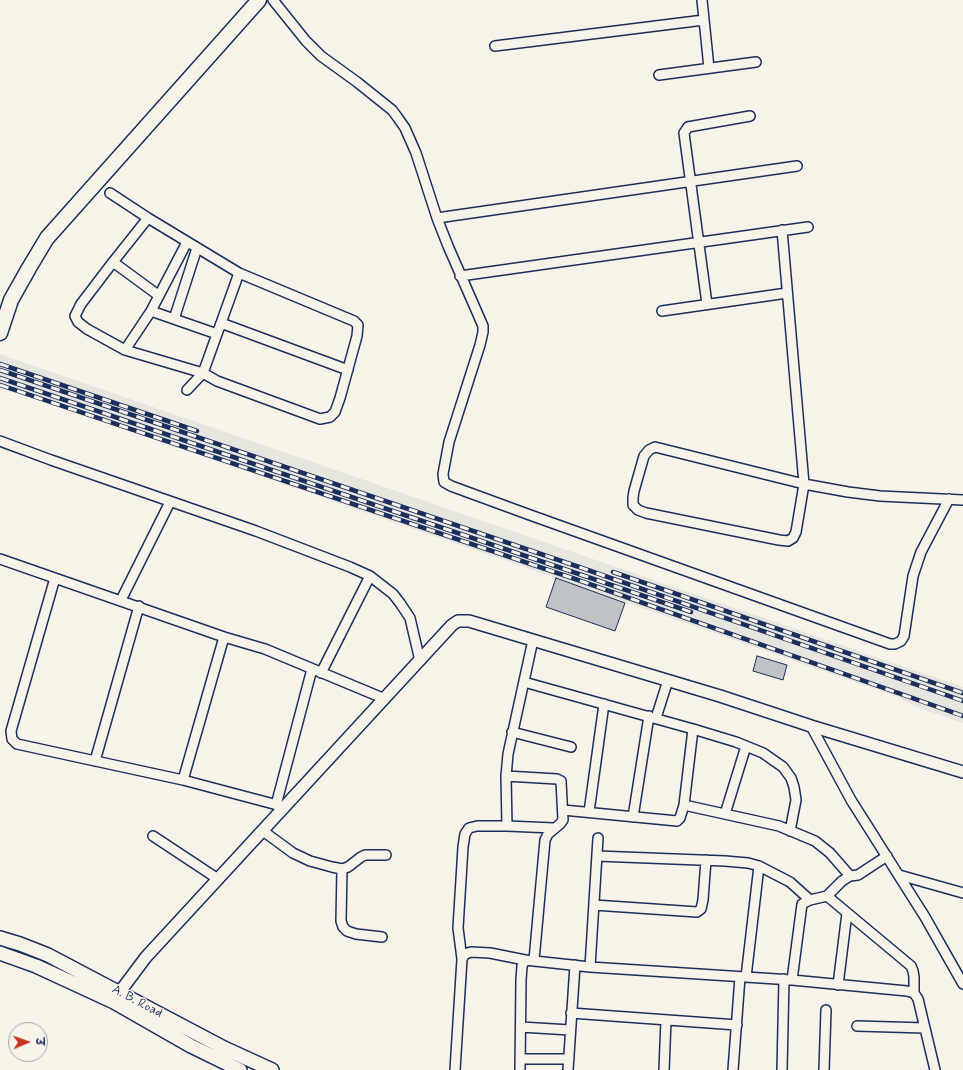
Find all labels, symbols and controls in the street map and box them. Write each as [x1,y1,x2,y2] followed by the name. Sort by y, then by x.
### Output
[109,982,165,1022] street label: A. B. Road
[8,1022,48,1062] north arrow
[32,1038,46,1046] text: उ

